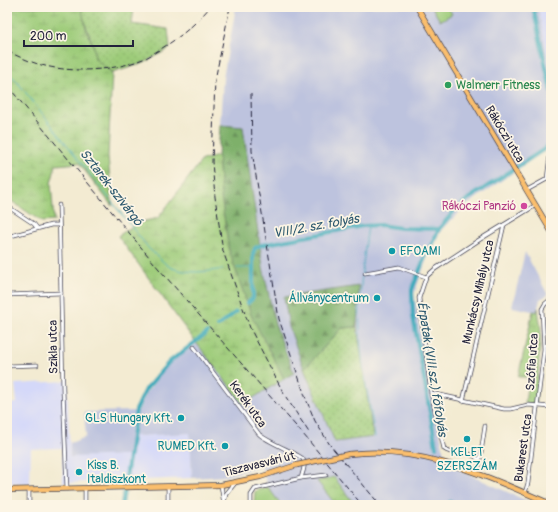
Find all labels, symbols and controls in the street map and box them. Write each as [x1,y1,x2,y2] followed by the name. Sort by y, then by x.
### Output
[24,22,133,48] scale bar
[30,29,67,44] text: 200 m
[456,78,541,93] place label: Walmerr Fitness
[443,80,453,90] marker: Walmerr Fitness
[482,103,528,166] street label: Rákóczi utca
[76,146,147,230] water label: Sztarek-szivárgó
[442,199,516,214] place label: Rákóczi Panzió
[519,201,529,211] marker: Rákóczi Panzió
[272,210,362,241] water label: VIII/2. sz. folyás
[459,238,498,346] street label: Munkácsy Mihály utca
[400,244,441,259] place label: EFOAMI
[387,246,397,256] marker: EFOAMI
[289,290,369,306] place label: Állványcentrum
[372,293,382,303] marker: Állványcentrum
[413,301,451,440] water label: Érpatak (VIII.sz.) főfolyás
[46,319,61,374] street label: Szikla utca
[523,332,542,391] street label: Szófia utca
[226,378,270,431] street label: Kerék utca
[85,411,173,426] place label: GLS Hungary Kft.
[176,413,186,423] marker: GLS Hungary Kft.
[511,413,536,483] street label: Bukarest utca
[462,434,472,444] marker: KELET SZERSZÁM
[158,439,217,454] place label: RUMED Kft.
[220,441,230,451] marker: RUMED Kft.
[437,445,497,474] place label: KELET SZERSZÁM
[222,448,297,481] street label: Tiszavasvári út
[87,458,146,487] place label: Kiss B. Italdiszkont
[74,467,84,477] marker: Kiss B. Italdiszkont

